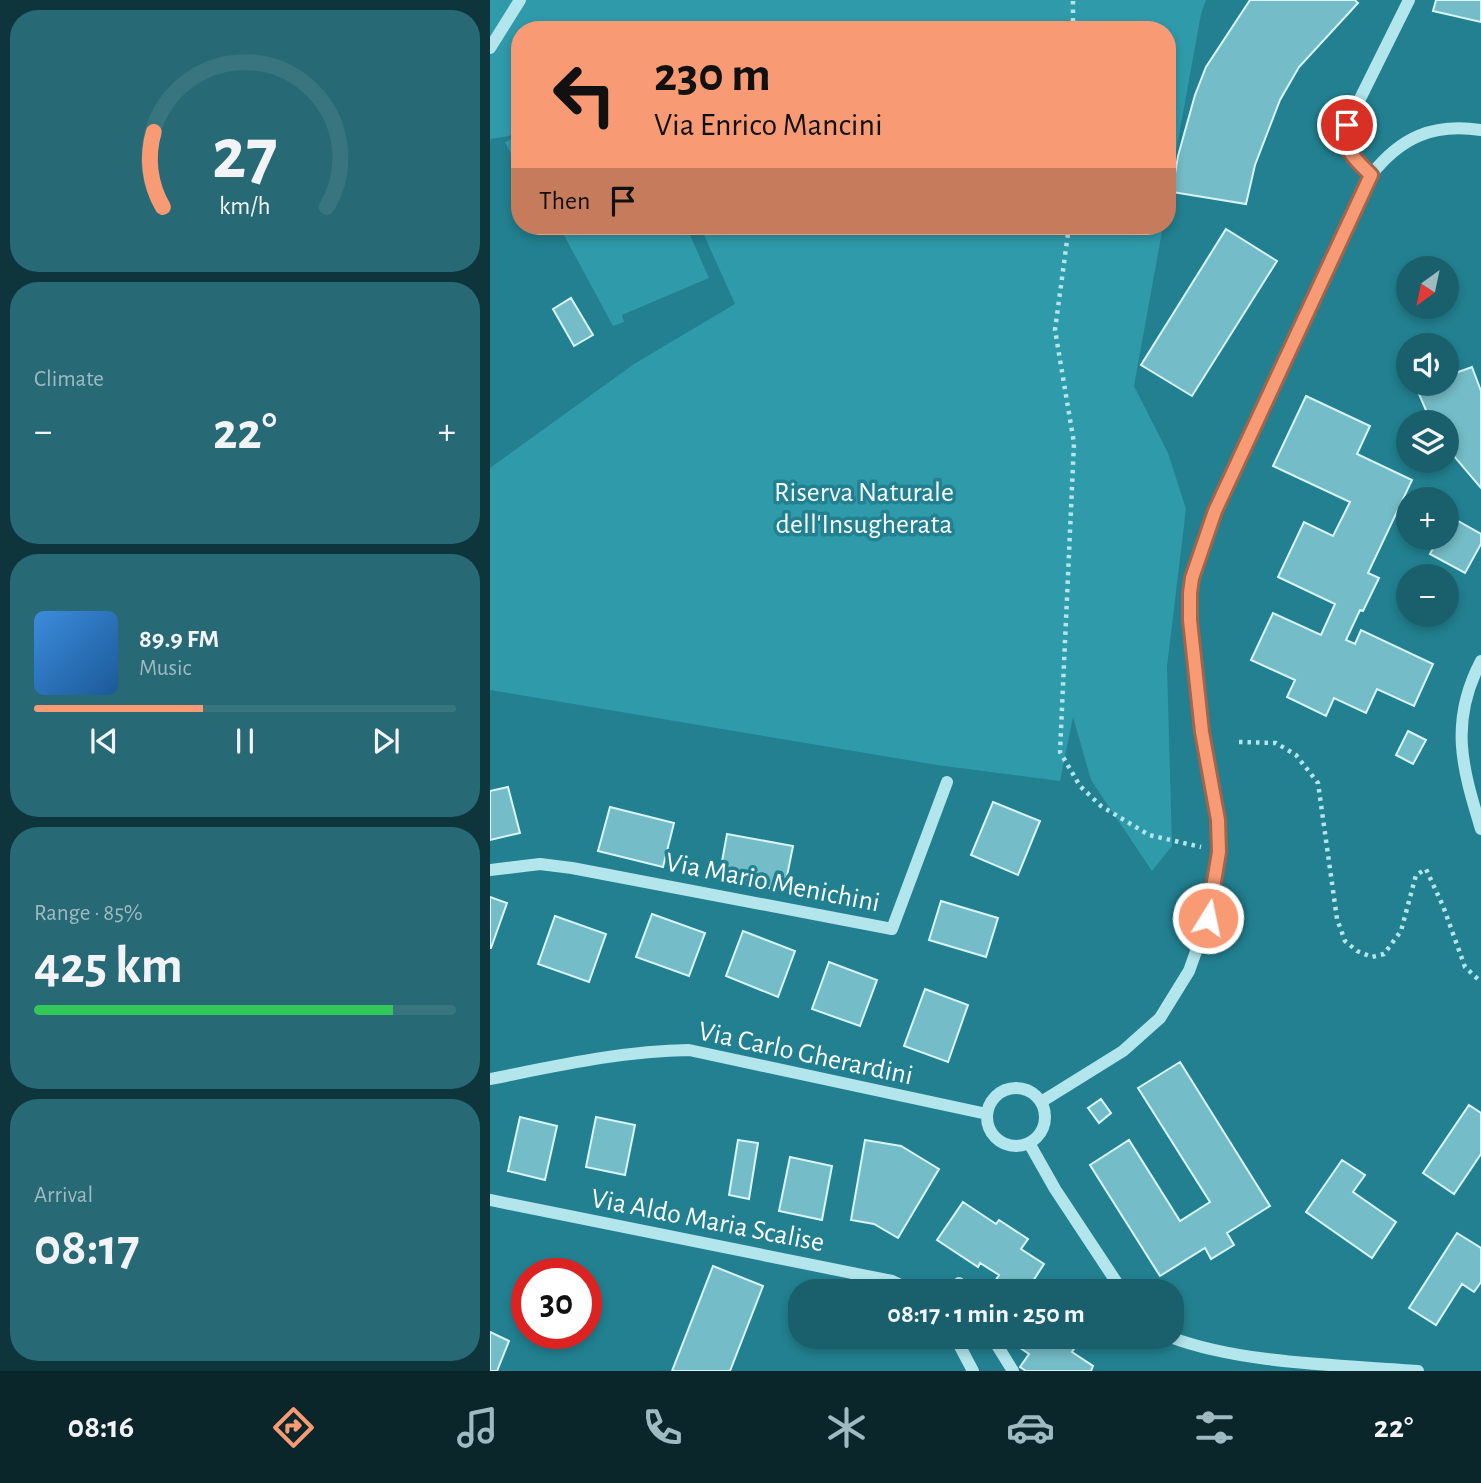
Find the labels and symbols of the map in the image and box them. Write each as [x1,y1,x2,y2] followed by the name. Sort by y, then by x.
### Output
[1317,95,1377,155] pin
[1396,256,1460,318] north arrow
[774,479,954,539] park label: Riserva Naturale dell'Insugherata
[663,848,882,917] street label: Via Mario Menichini
[1171,881,1245,955] position arrow
[696,1018,915,1090] street label: Via Carlo Gherardini
[589,1185,827,1257] street label: Via Aldo Maria Scalise
[511,1258,602,1349] speed limit sign: 30

